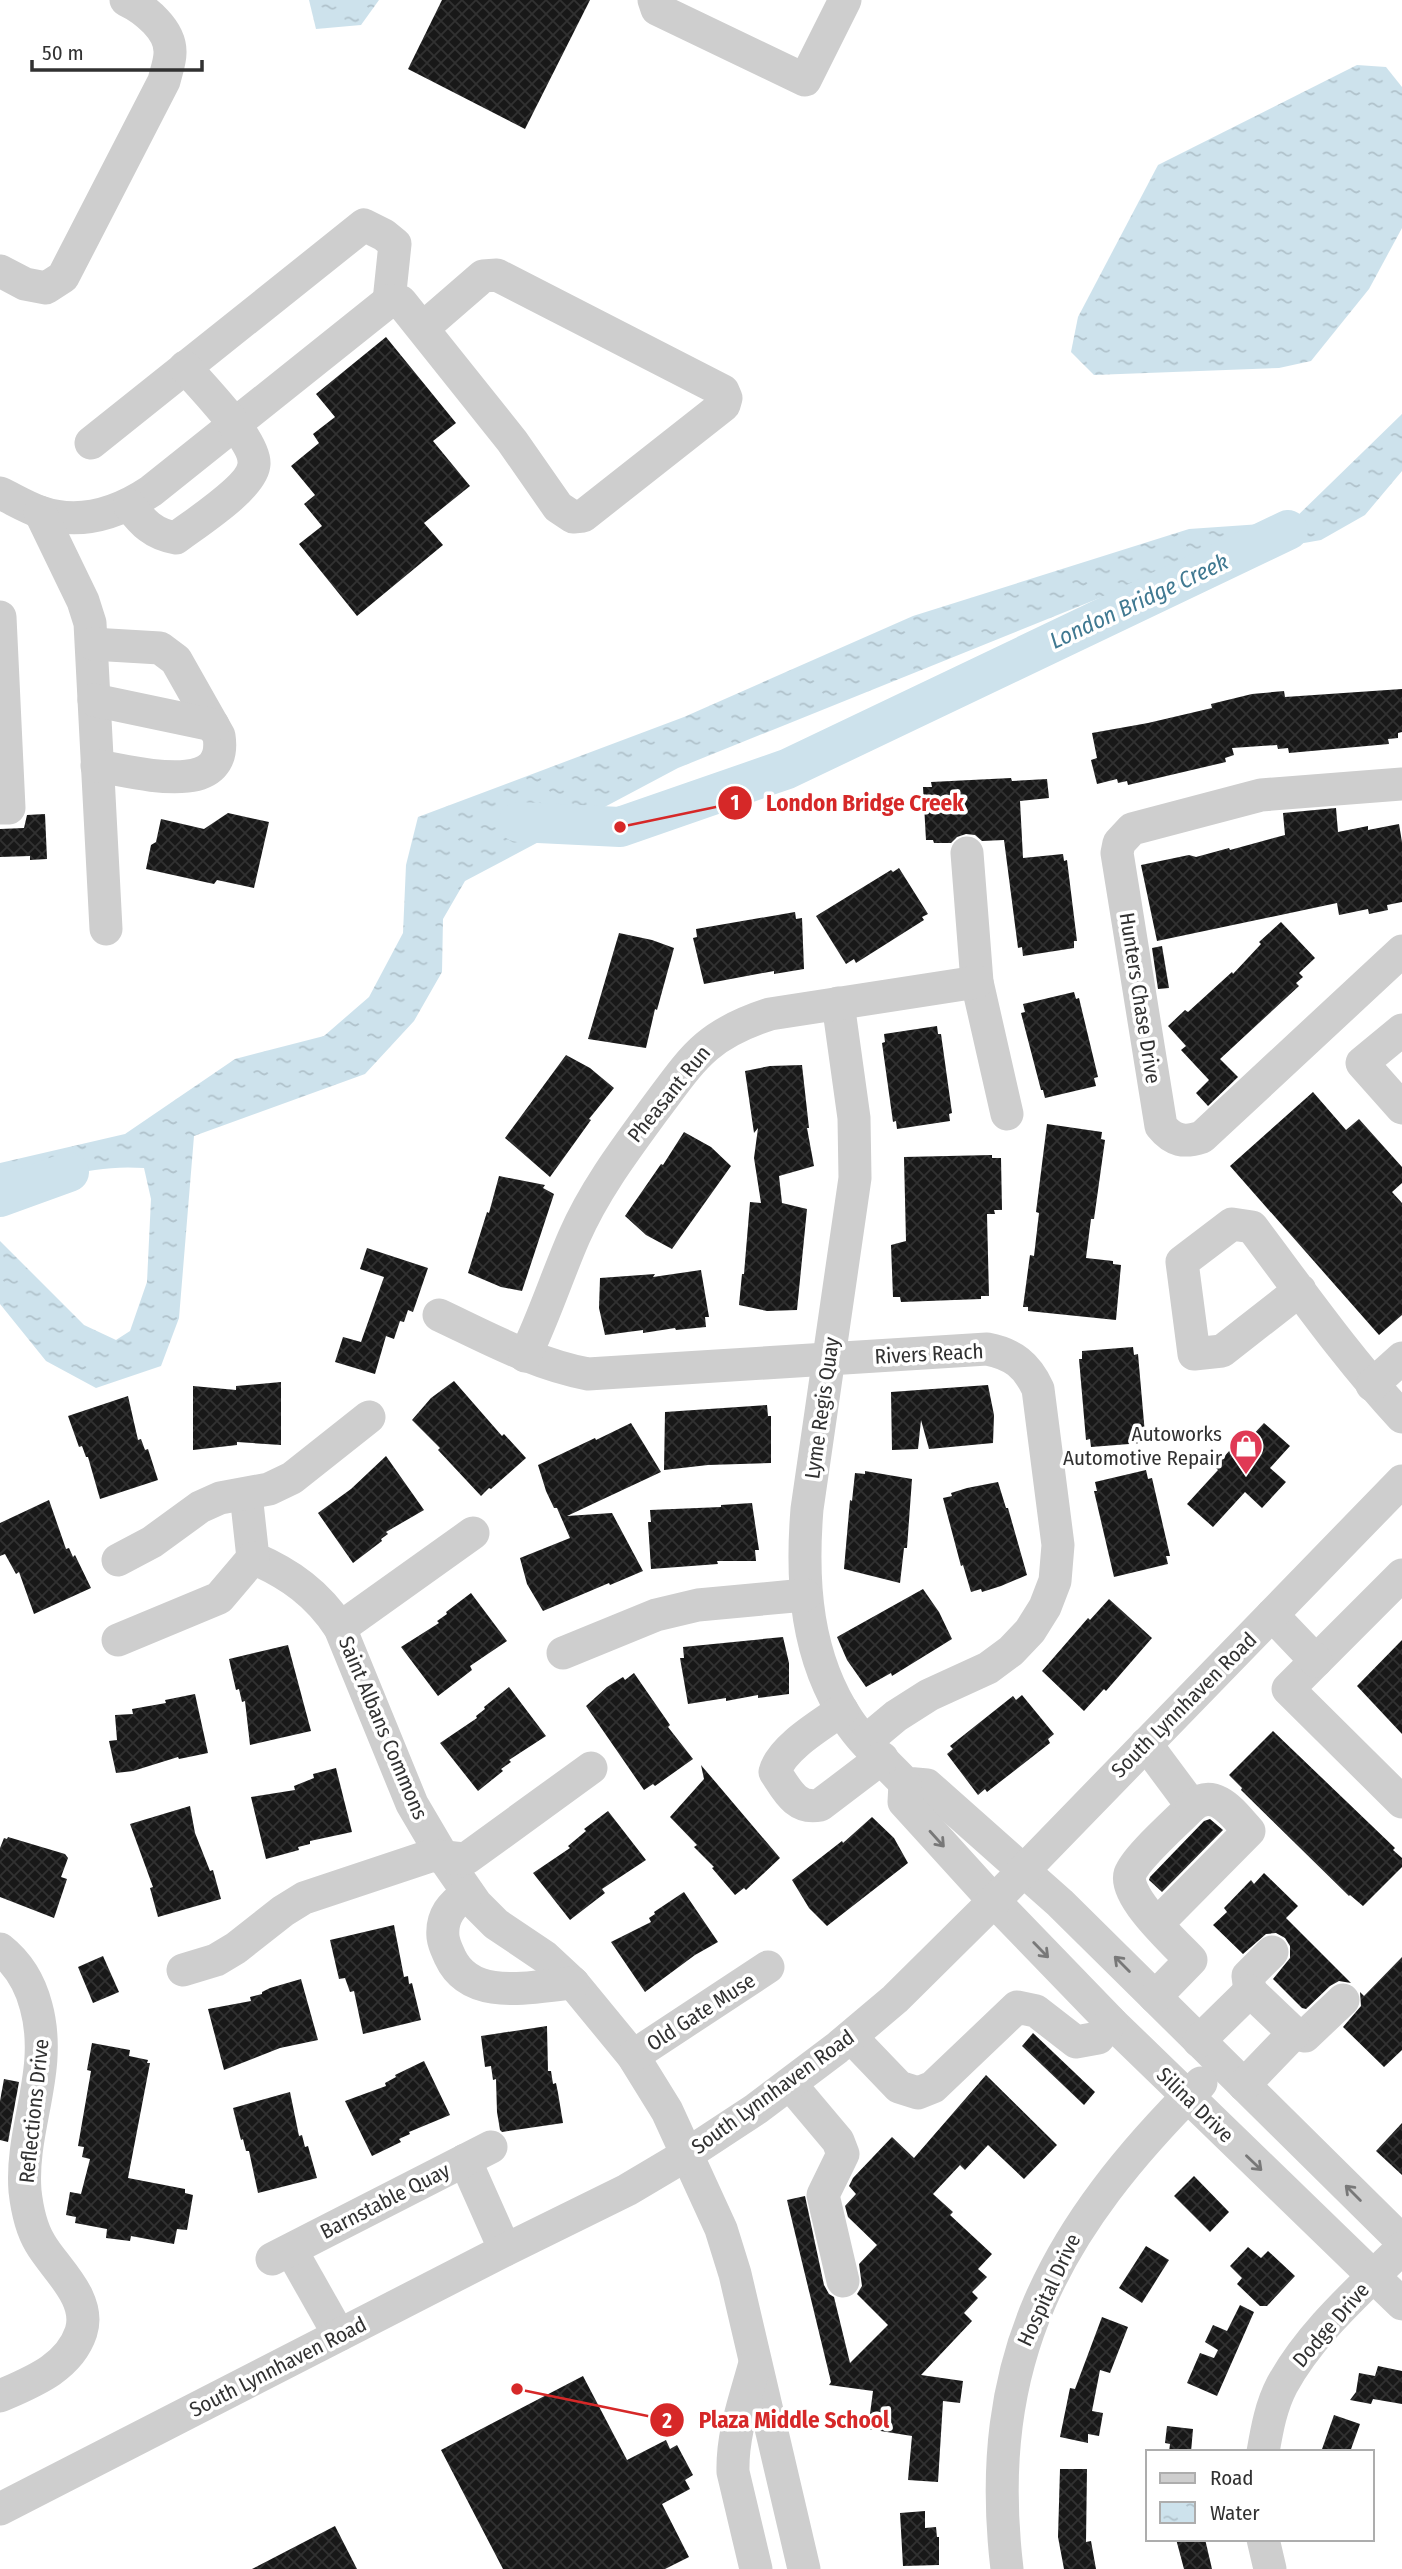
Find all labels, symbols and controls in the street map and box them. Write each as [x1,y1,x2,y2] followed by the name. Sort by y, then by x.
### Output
[32,28,201,72] scale bar
[42,40,84,66] text: 50 m
[1045,547,1233,655] water label: London Bridge Creek
[717,781,978,825] callout: London Bridge Creek
[766,789,964,817] text: London Bridge Creek
[731,790,739,816] text: 1
[1114,911,1166,1085] street label: Hunters Chase Drive
[622,1040,716,1148] street label: Pheasant Run
[799,1335,845,1481] street label: Lyme Regis Quay
[874,1338,984,1370] street label: Rivers Reach
[1063,1421,1223,1471] place label: Autoworks Automotive Repair
[1227,1427,1265,1476] shop icon: Autoworks Automotive Repair
[1106,1627,1262,1783] street label: South Lynnhaven Road
[333,1633,433,1823] street label: Saint Albans Commons
[929,1830,945,1848] one-way arrow
[1033,1941,1050,1958] one-way arrow
[1114,1956,1131,1973] one-way arrow
[642,1967,760,2057] street label: Old Gate Muse
[686,2024,860,2160] street label: South Lynnhaven Road
[14,2038,54,2184] street label: Reflections Drive
[1151,2062,1239,2148] street label: Silina Drive
[1246,2154,1263,2171] one-way arrow
[316,2157,455,2245] street label: Barnstable Quay
[1345,2185,1362,2202] one-way arrow
[1012,2230,1086,2350] street label: Hospital Drive
[1287,2277,1375,2373] street label: Dodge Drive
[185,2311,371,2423] street label: South Lynnhaven Road
[650,2398,903,2442] callout: Plaza Middle School
[699,2406,890,2434] text: Plaza Middle School
[661,2408,672,2434] text: 2
[1146,2450,1374,2541] legend
[1210,2465,1254,2491] text: Road
[1210,2500,1260,2526] text: Water

